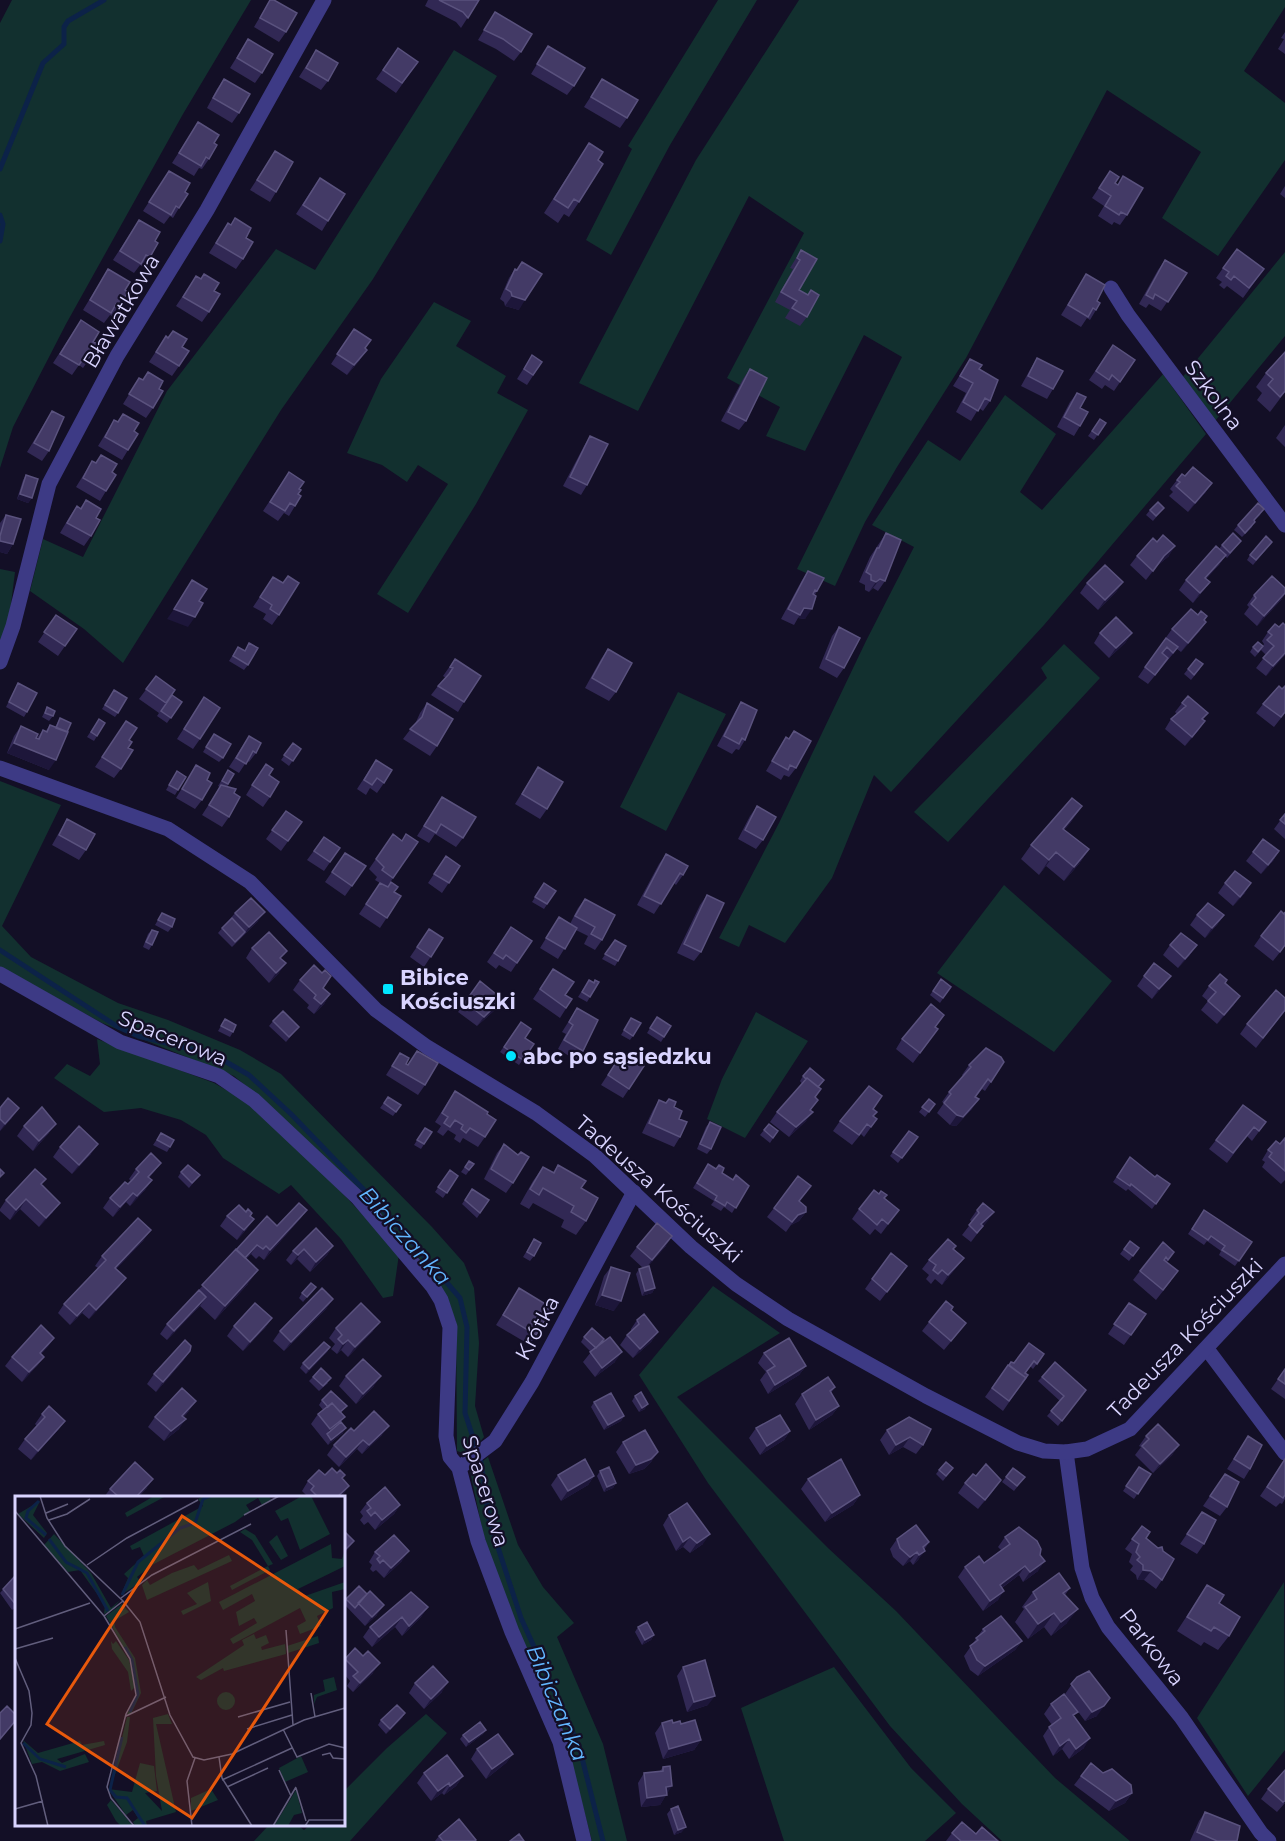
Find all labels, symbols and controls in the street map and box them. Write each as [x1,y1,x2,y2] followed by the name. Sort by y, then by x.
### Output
[77,250,165,372] street label: Bławatkowa
[1180,355,1248,435] street label: Szkolna
[400,965,516,1014] place label: Bibice Kościuszki
[381,982,395,996] marker: Bibice Kościuszki
[115,1005,231,1071] street label: Spacerowa
[523,1044,712,1069] place label: abc po sąsiedzku
[504,1049,518,1063] marker: abc po sąsiedzku
[571,1110,747,1268] street label: Tadeusza Kościuszki
[354,1181,456,1291] water label: Bibiczanka
[1102,1253,1268,1423] street label: Tadeusza Kościuszki
[510,1292,564,1364] street label: Krótka
[457,1432,515,1550] street label: Spacerowa
[15,1496,345,1826] inset map
[1114,1604,1190,1690] street label: Parkowa
[520,1641,594,1765] water label: Bibiczanka

